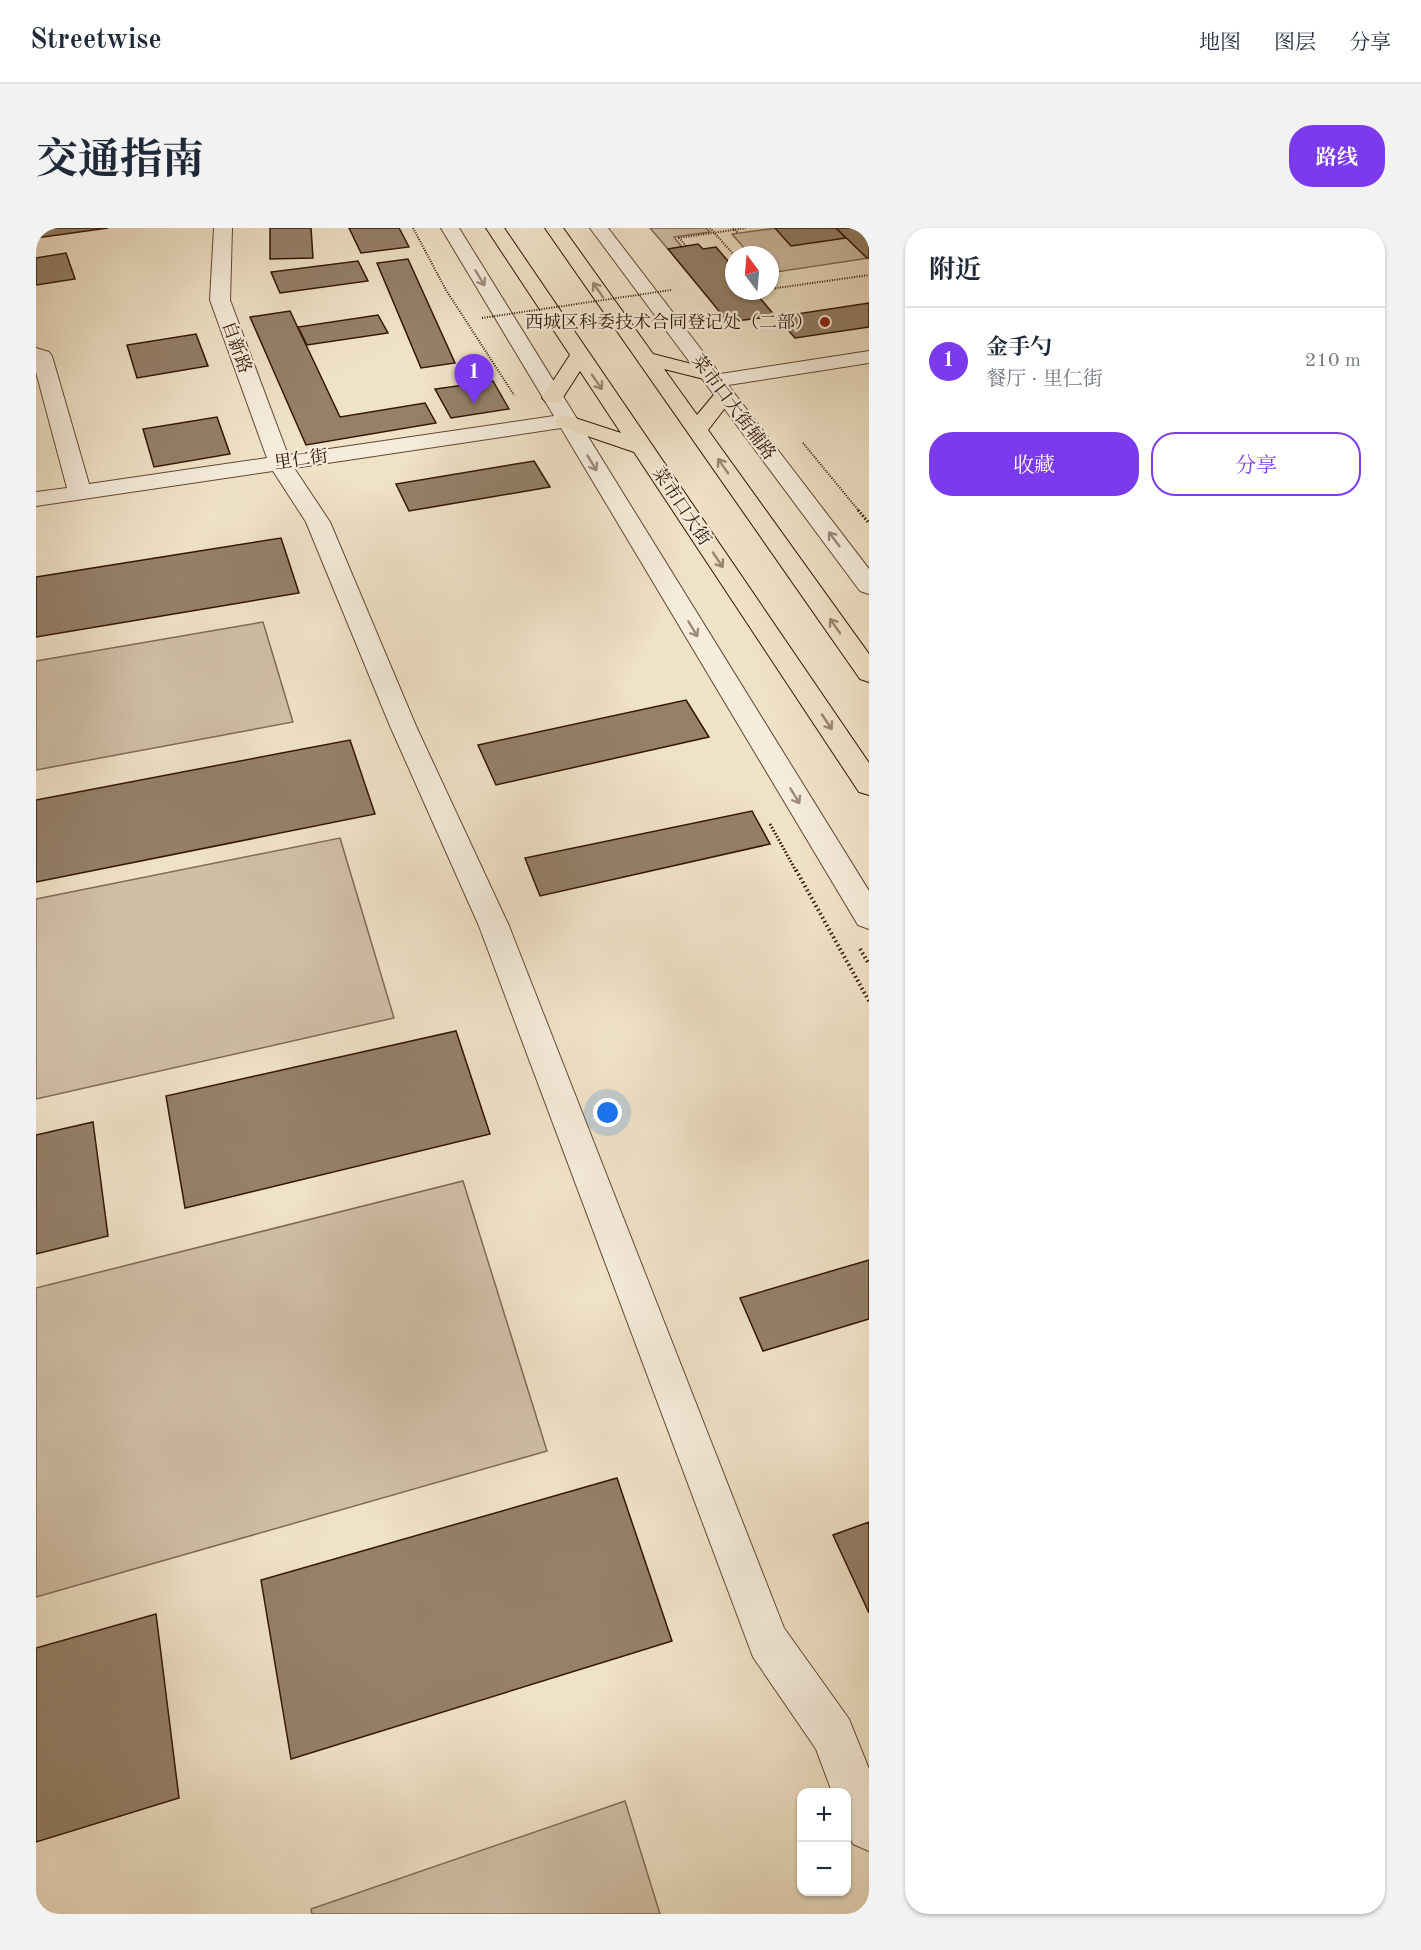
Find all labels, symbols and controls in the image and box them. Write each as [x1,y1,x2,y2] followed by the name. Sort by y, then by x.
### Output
[30,27,162,55] text: Streetwise
[1199,33,1241,54] text: 地图
[1274,33,1316,54] text: 图层
[1349,33,1391,54] text: 分享
[1289,125,1385,187] button: 路线
[36,141,204,183] text: 交通指南
[725,246,779,300] north arrow
[929,258,981,284] text: 附近
[475,269,487,286] one-way arrow
[592,282,604,299] one-way arrow
[525,312,813,332] place label: 西城区科委技术合同登记处（二部）
[818,315,832,329] marker: 西城区科委技术合同登记处（二部）
[218,318,256,376] street label: 自新路
[986,337,1052,359] text: 金手勺
[688,351,780,463] street label: 菜市口大街辅路
[943,351,954,371] text: 1
[1305,351,1361,371] text: 210 m
[454,354,494,404] pin: 1
[986,370,1103,390] text: 餐厅 · 里仁街
[591,373,603,389] one-way arrow
[929,432,1139,496] button: 收藏
[1151,432,1361,496] button: 分享
[273,445,329,473] street label: 里仁街
[586,454,598,471] one-way arrow
[717,459,729,475] one-way arrow
[649,463,715,549] street label: 菜市口大街
[827,531,840,547] one-way arrow
[712,551,724,568] one-way arrow
[829,618,841,634] one-way arrow
[688,620,700,637] one-way arrow
[821,713,833,730] one-way arrow
[790,787,802,804] one-way arrow
[593,1098,622,1127] your location
[797,1788,851,1896] map controls
[797,1788,851,1842] button: +
[797,1842,851,1896] button: −

